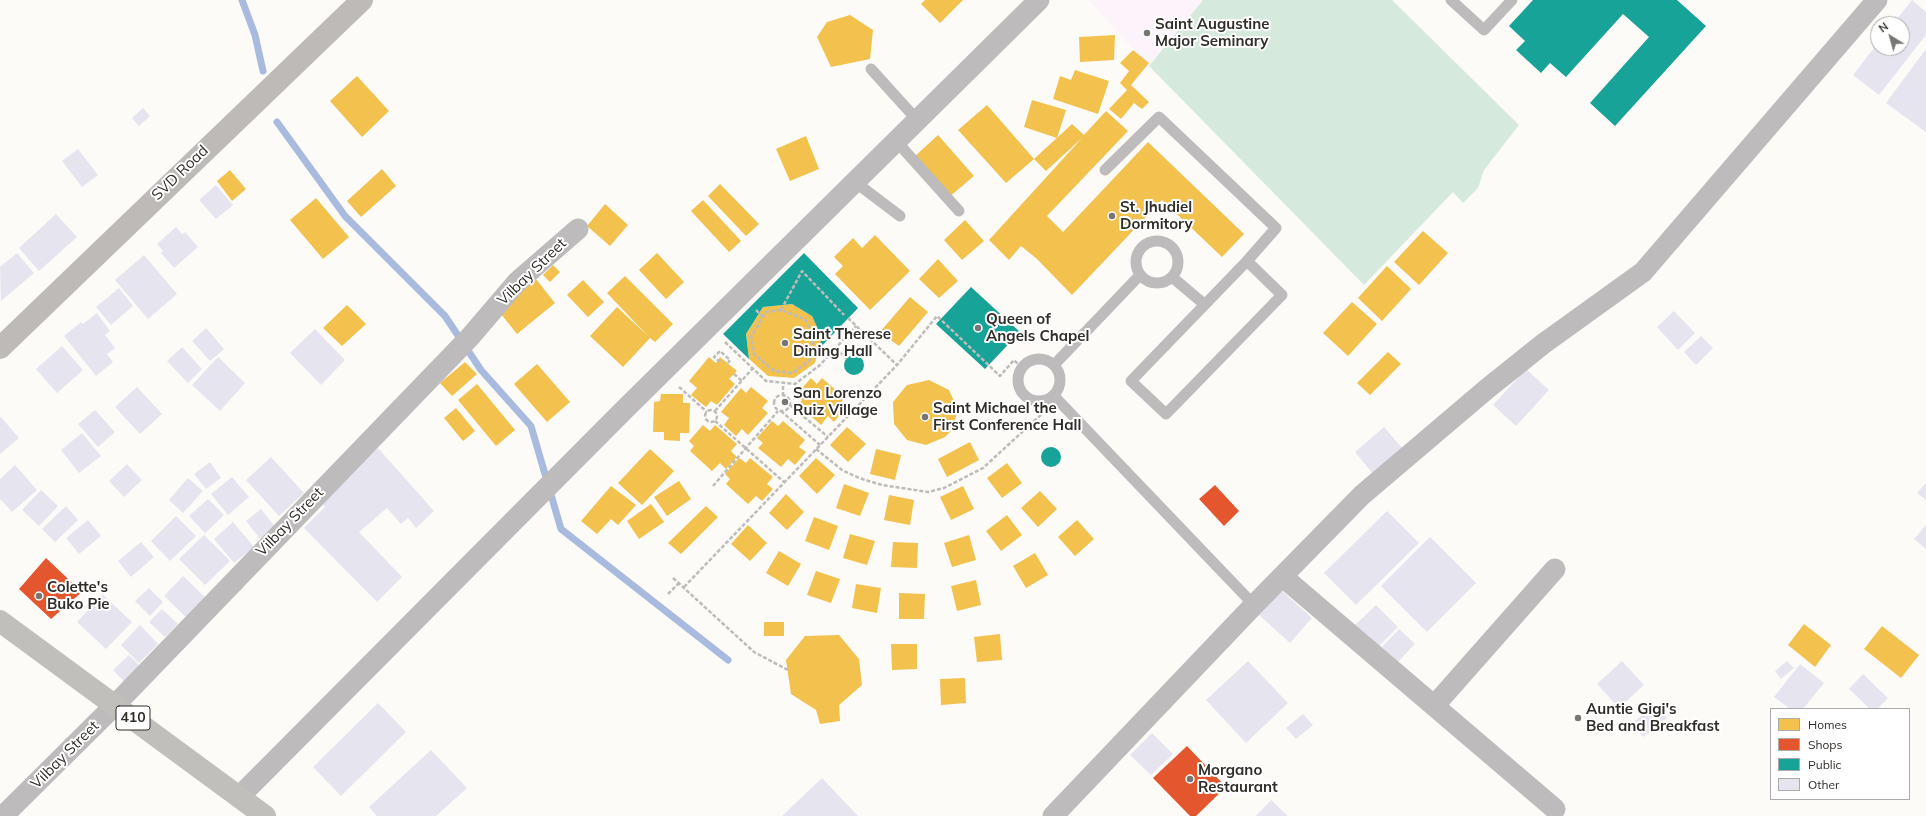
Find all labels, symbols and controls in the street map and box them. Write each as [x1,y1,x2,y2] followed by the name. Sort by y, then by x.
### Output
[1155,15,1269,50] place label: Saint Augustine Major Seminary
[1870,16,1910,56] north arrow
[1876,19,1891,35] text: N
[1142,28,1152,38] marker: Saint Augustine Major Seminary
[148,142,212,204] street label: SVD Road
[1120,198,1193,233] place label: St. Jhudiel Dormitory
[1107,211,1117,221] marker: St. Jhudiel Dormitory
[494,235,570,309] street label: Vilbay Street
[986,310,1089,345] place label: Queen of Angels Chapel
[973,323,983,333] marker: Queen of Angels Chapel
[793,325,891,360] place label: Saint Therese Dining Hall
[780,338,790,348] marker: Saint Therese Dining Hall
[793,384,882,419] place label: San Lorenzo Ruiz Village
[780,397,790,407] marker: San Lorenzo Ruiz Village
[933,399,1081,434] place label: Saint Michael the First Conference Hall
[920,412,930,422] marker: Saint Michael the First Conference Hall
[253,484,327,560] street label: Vilbay Street
[47,578,110,613] place label: Colette's Buko Pie
[34,591,44,601] marker: Colette's Buko Pie
[1586,700,1720,735] place label: Auntie Gigi's Bed and Breakfast
[116,706,150,730] road number: 410
[1770,708,1910,800] legend
[1573,713,1583,723] marker: Auntie Gigi's Bed and Breakfast
[27,717,103,793] street label: Vilbay Street
[1808,717,1847,732] text: Homes
[1808,737,1843,752] text: Shops
[1808,757,1842,772] text: Public
[1198,761,1278,796] place label: Morgano Restaurant
[1185,774,1195,784] marker: Morgano Restaurant
[1808,777,1839,792] text: Other

